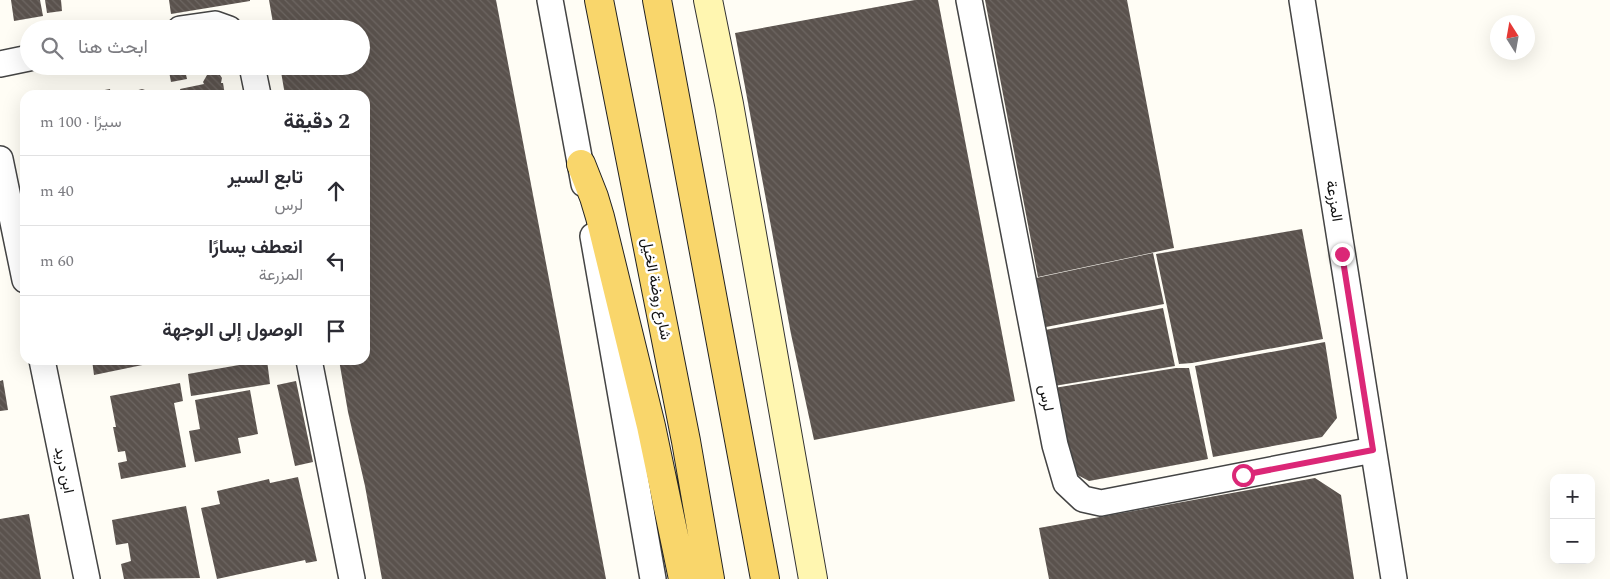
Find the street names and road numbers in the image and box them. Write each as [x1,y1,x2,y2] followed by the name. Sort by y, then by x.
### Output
[1319,179,1349,223] street label: المزرعة
[635,236,677,342] street label: شارع روضة الخيل
[1032,383,1060,413] street label: لرس
[48,444,80,496] street label: ابن دريد

